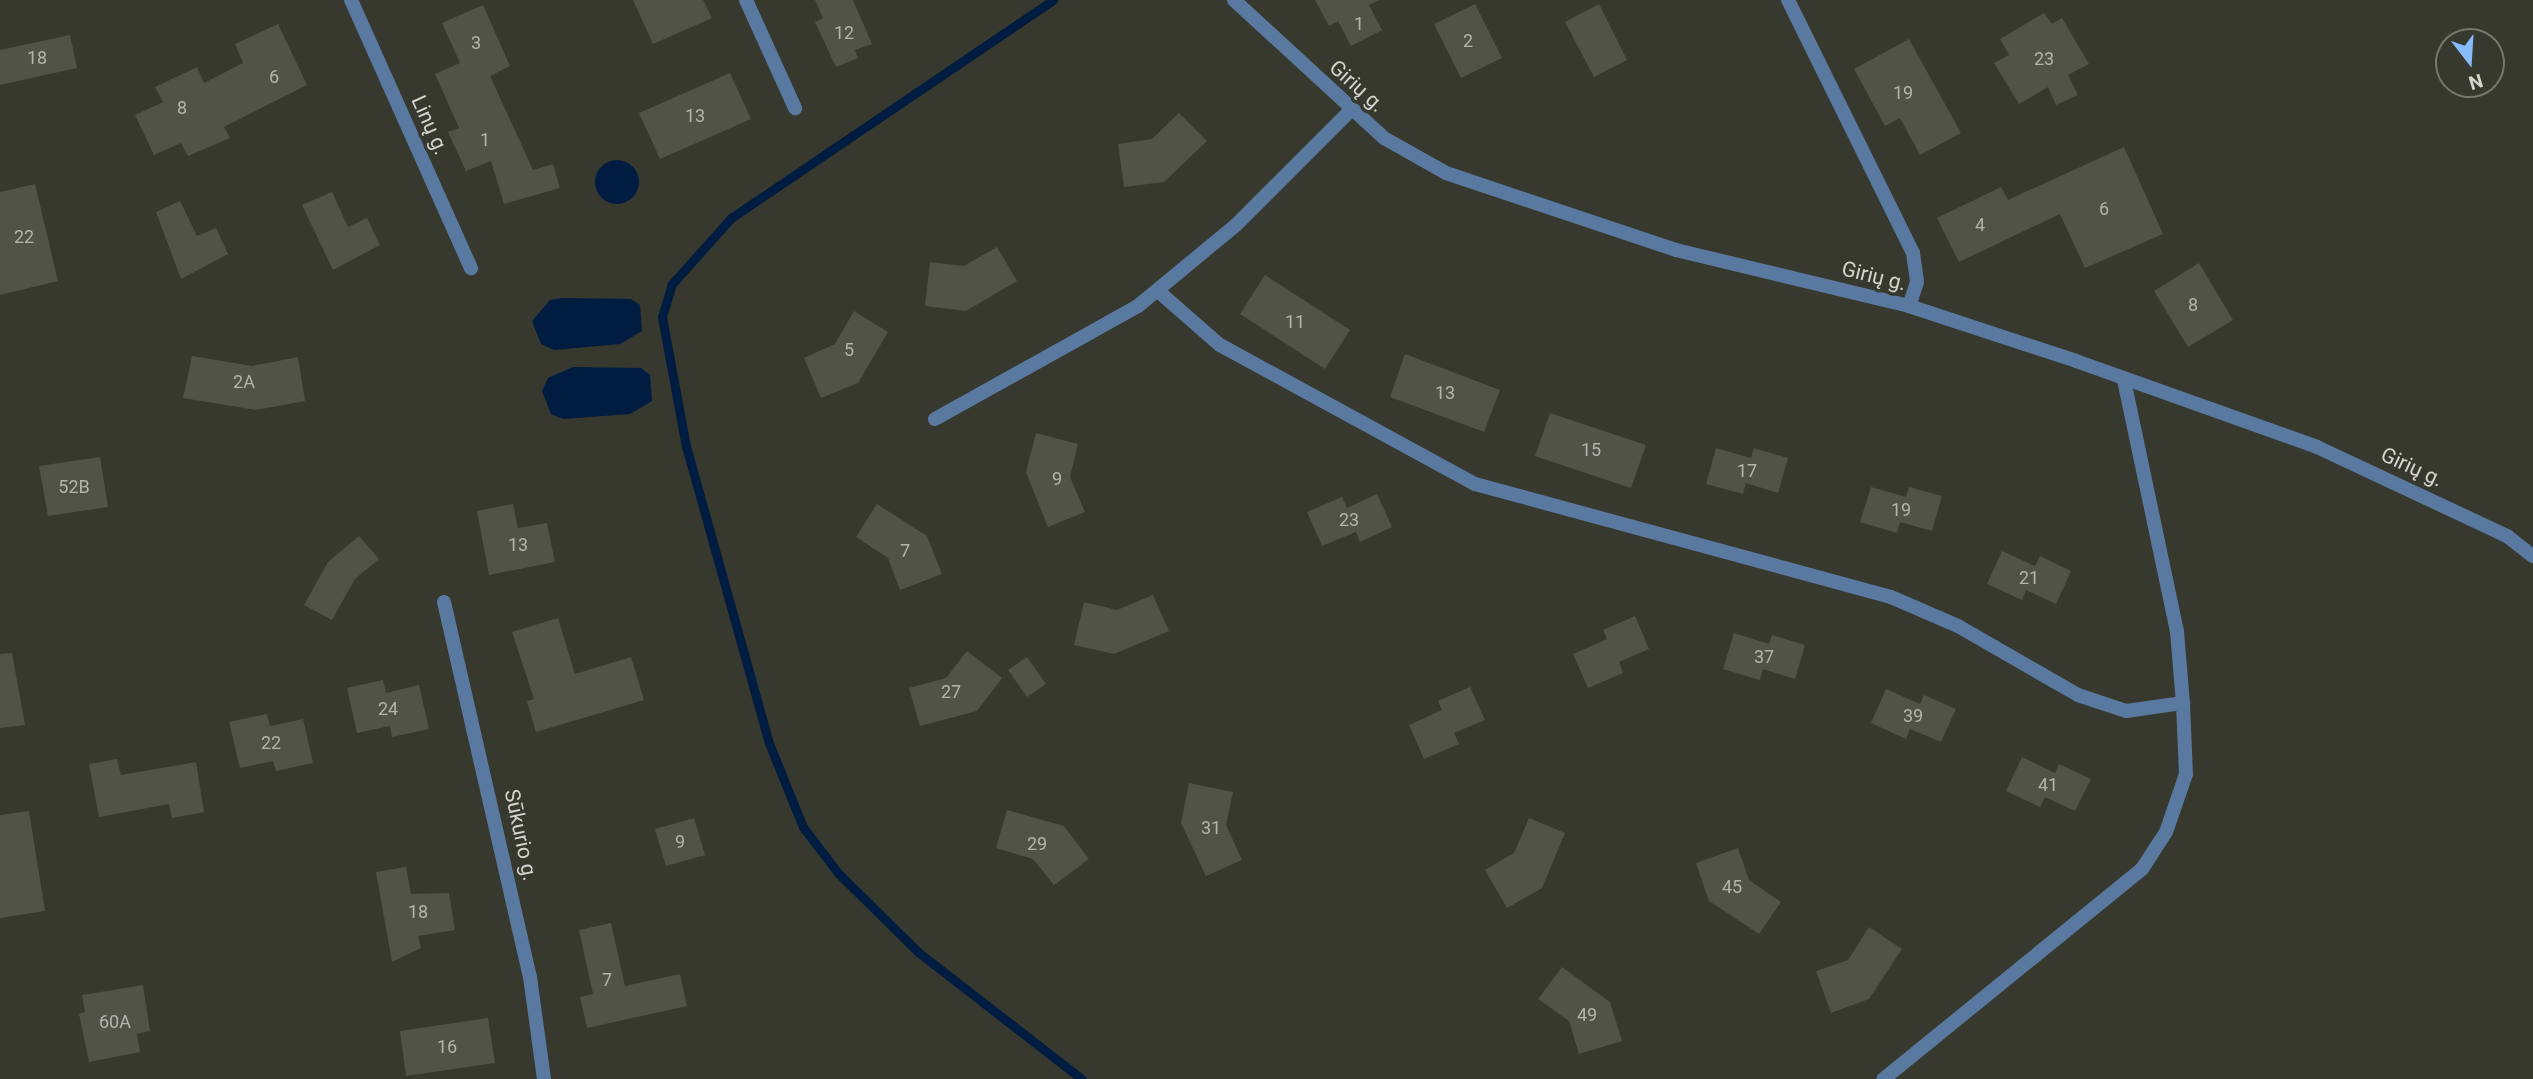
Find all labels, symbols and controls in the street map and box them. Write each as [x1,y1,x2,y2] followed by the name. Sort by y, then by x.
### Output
[1354,13,1364,35] house number: 1
[834,22,854,44] house number: 12
[2435,28,2505,98] north arrow
[1463,30,1473,52] house number: 2
[471,32,481,54] house number: 3
[27,47,47,69] house number: 18
[2034,48,2054,70] house number: 23
[1324,55,1390,117] street label: Girių g.
[269,66,279,88] house number: 6
[2466,69,2485,95] text: N
[1893,82,1913,104] house number: 19
[406,91,454,159] street label: Linų g.
[177,97,187,119] house number: 8
[685,105,705,127] house number: 13
[480,129,490,151] house number: 1
[2099,198,2109,220] house number: 6
[1975,214,1985,236] house number: 4
[14,226,34,248] house number: 22
[1839,256,1909,296] street label: Girių g.
[2188,294,2198,316] house number: 8
[1285,311,1305,333] house number: 11
[844,339,854,361] house number: 5
[233,371,255,393] house number: 2A
[1435,382,1455,404] house number: 13
[1581,439,1601,461] house number: 15
[2377,442,2447,492] street label: Girių g.
[1737,460,1757,482] house number: 17
[1052,468,1062,490] house number: 9
[58,476,90,498] house number: 52B
[1891,499,1911,521] house number: 19
[1339,509,1359,531] house number: 23
[508,534,528,556] house number: 13
[900,540,910,562] house number: 7
[2019,567,2039,589] house number: 21
[1754,646,1774,668] house number: 37
[941,681,961,703] house number: 27
[378,698,398,720] house number: 24
[1903,705,1923,727] house number: 39
[261,732,281,754] house number: 22
[2038,774,2058,796] house number: 41
[499,787,543,883] street label: Sūkurio g.
[1201,817,1221,839] house number: 31
[675,831,685,853] house number: 9
[1027,833,1047,855] house number: 29
[1722,876,1742,898] house number: 45
[408,901,428,923] house number: 18
[602,969,612,991] house number: 7
[1577,1004,1597,1026] house number: 49
[99,1011,131,1033] house number: 60A
[437,1036,457,1058] house number: 16

